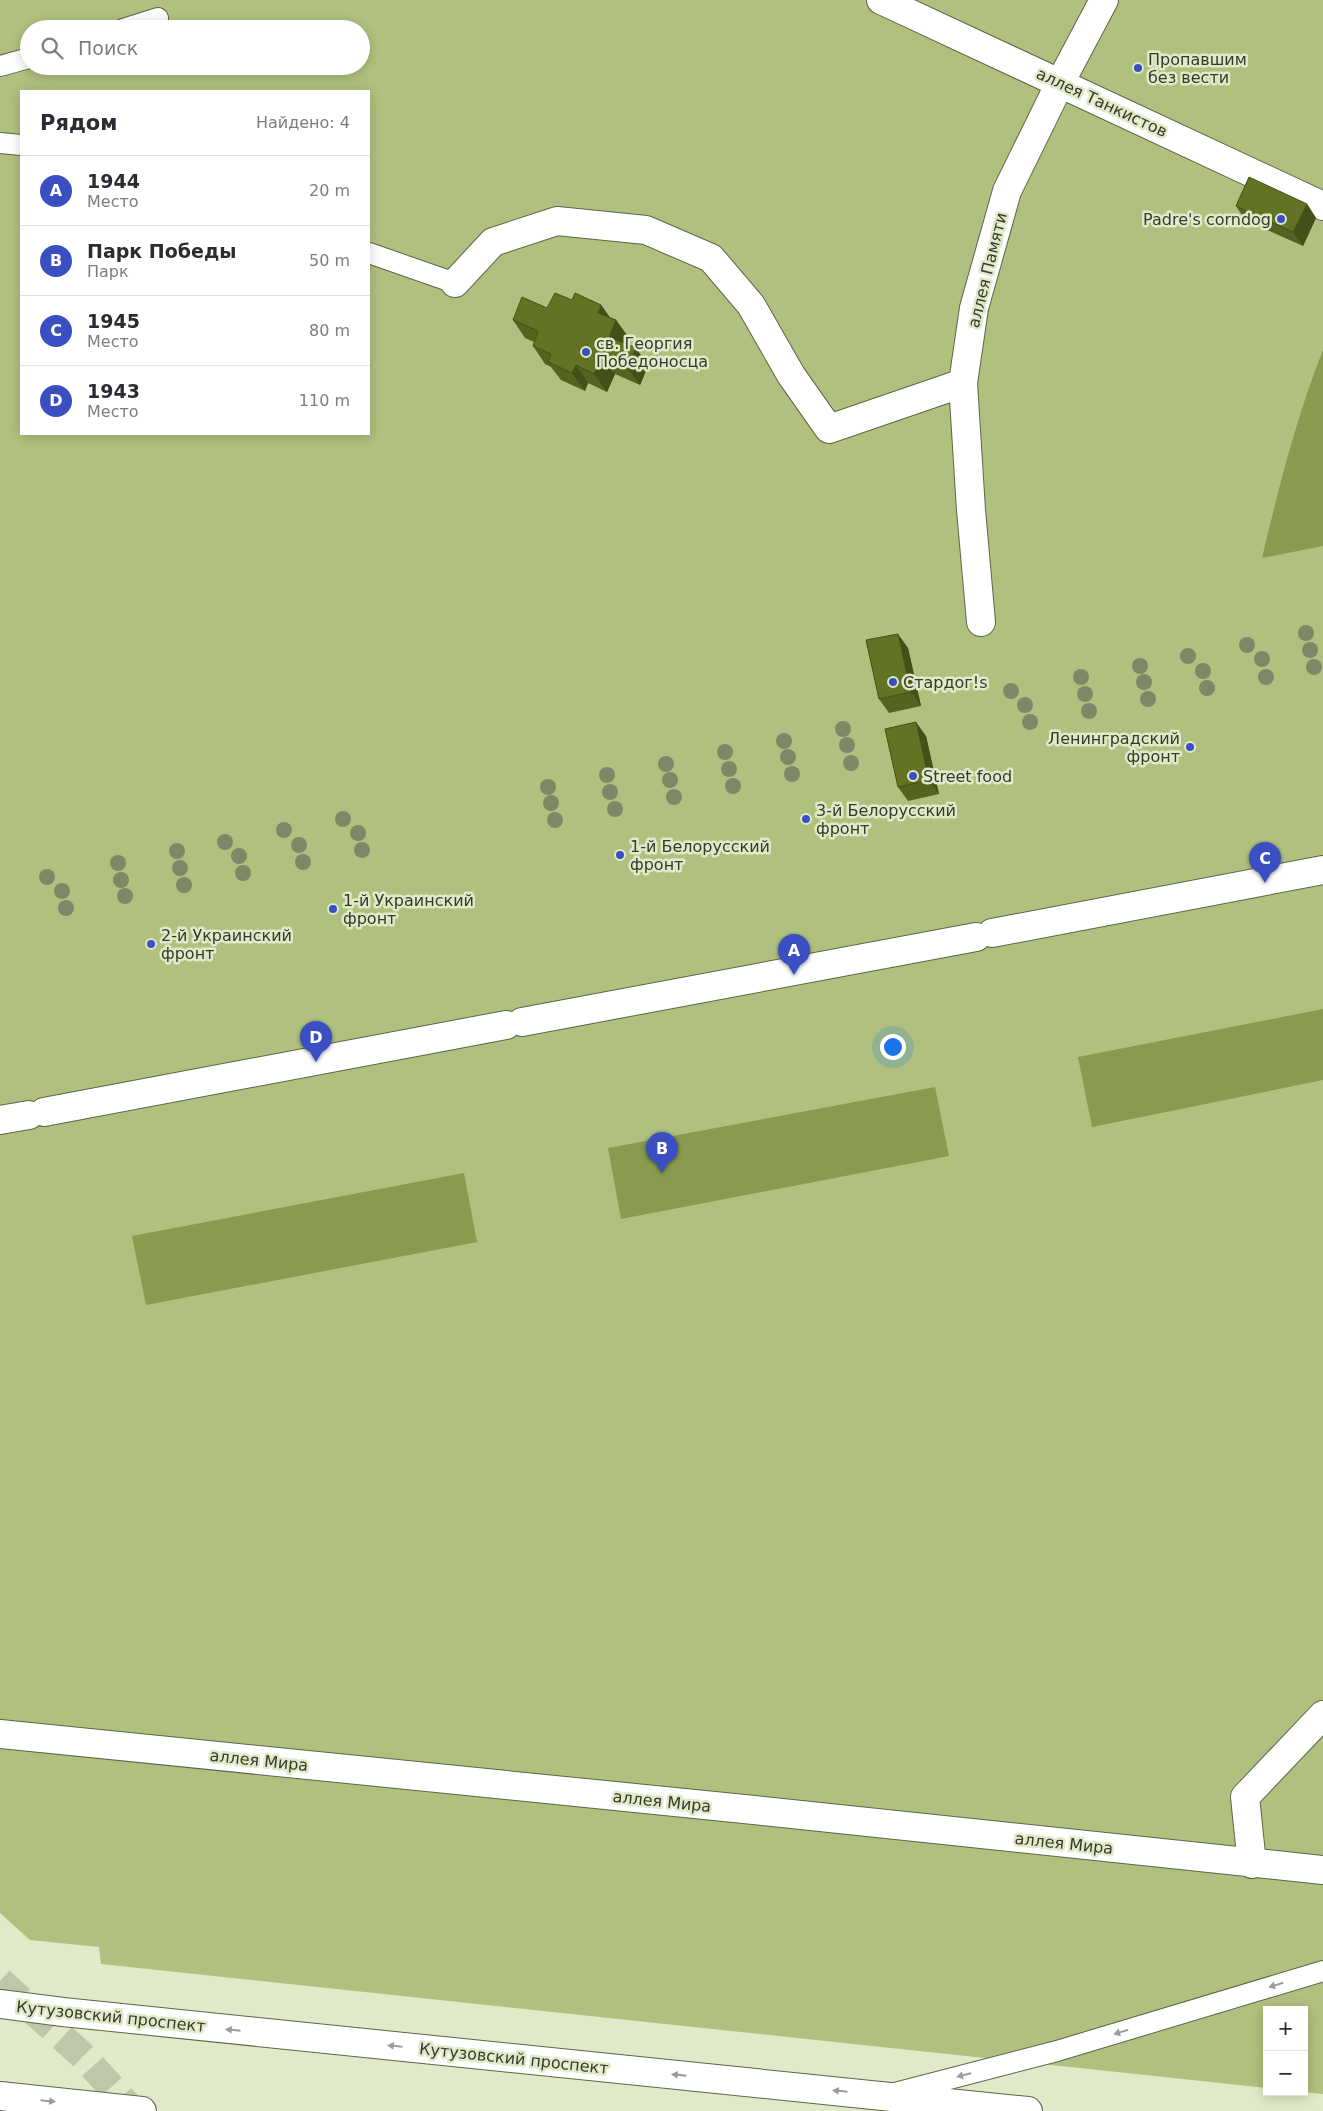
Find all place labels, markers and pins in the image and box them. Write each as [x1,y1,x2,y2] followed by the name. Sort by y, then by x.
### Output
[1148,50,1247,87] place label: Пропавшим без вести
[1132,62,1144,74] marker: Пропавшим без вести
[1143,210,1271,229] place label: Padre's corndog
[1275,213,1287,225] marker: Padre's corndog
[596,334,708,371] place label: св. Георгия Победоносца
[580,346,592,358] marker: св. Георгия Победоносца
[903,673,987,692] place label: Стардог!s
[887,676,899,688] marker: Стардог!s
[1048,729,1180,766] place label: Ленинградский фронт
[1184,741,1196,753] marker: Ленинградский фронт
[923,767,1012,786] place label: Street food
[907,770,919,782] marker: Street food
[816,801,956,838] place label: 3-й Белорусский фронт
[800,813,812,825] marker: 3-й Белорусский фронт
[630,837,770,874] place label: 1-й Белорусский фронт
[1249,842,1281,883] pin: C
[614,849,626,861] marker: 1-й Белорусский фронт
[343,891,474,928] place label: 1-й Украинский фронт
[327,903,339,915] marker: 1-й Украинский фронт
[161,926,292,963] place label: 2-й Украинский фронт
[778,934,810,975] pin: A
[145,938,157,950] marker: 2-й Украинский фронт
[300,1021,332,1062] pin: D
[646,1132,678,1173] pin: B

